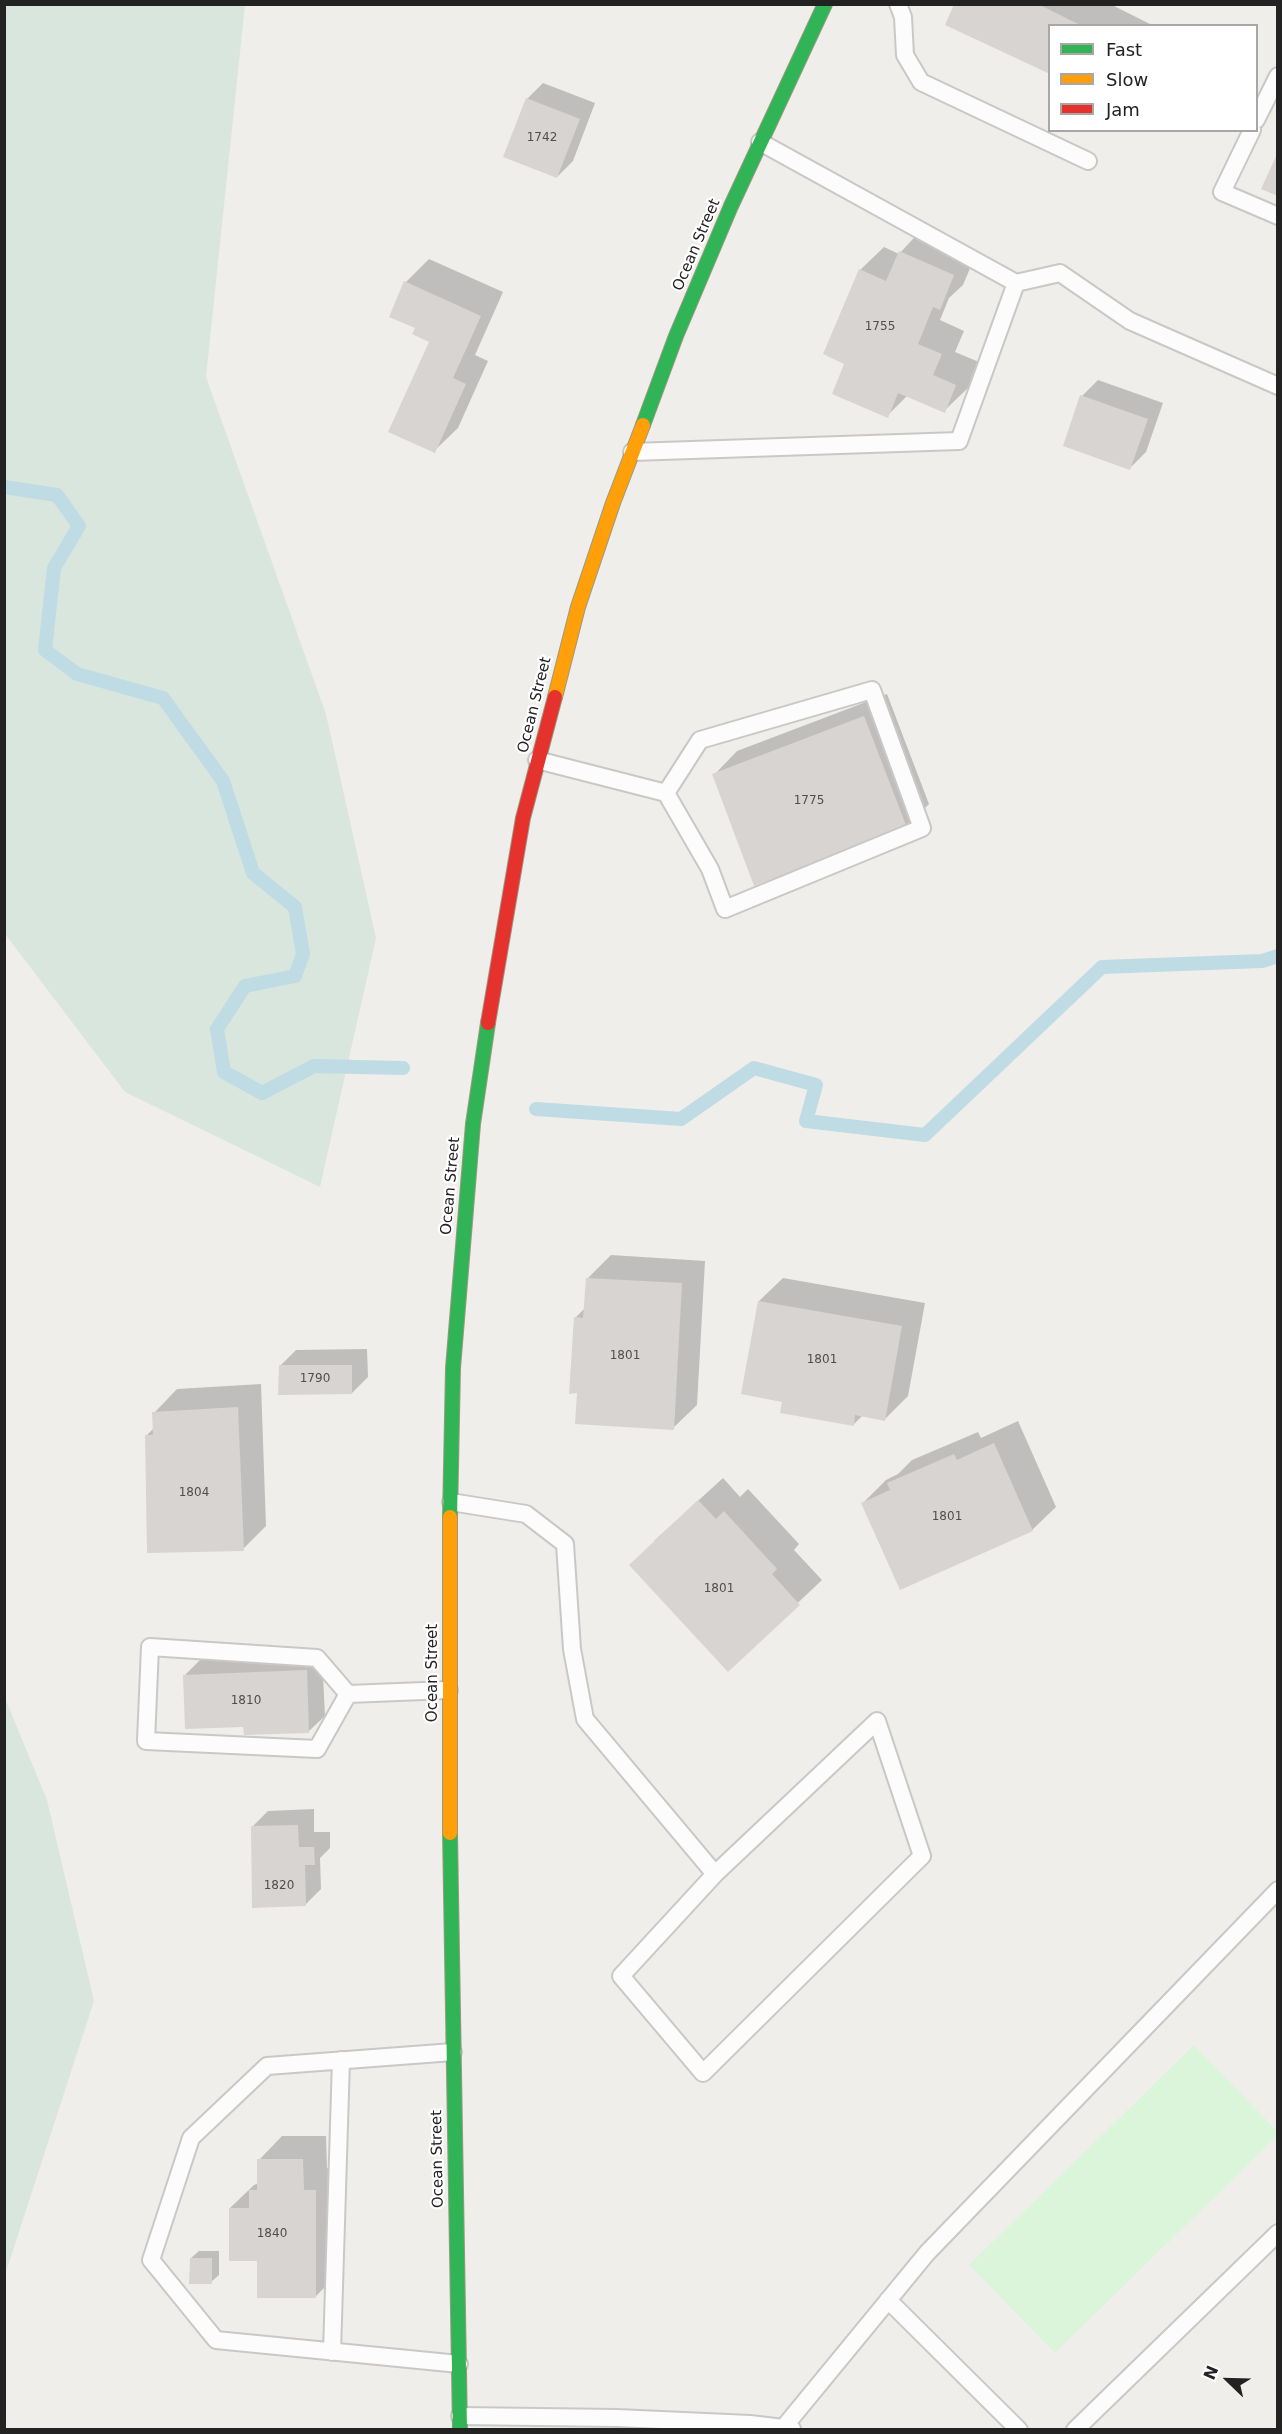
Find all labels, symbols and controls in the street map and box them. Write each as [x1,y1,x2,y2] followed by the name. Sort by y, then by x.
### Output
[1048,24,1258,132] legend
[1106,39,1142,60] text: Fast
[1106,69,1148,90] text: Slow
[1106,99,1140,120] text: Jam
[527,131,557,145] house number: 1742
[670,196,724,294] street label: Ocean Street
[865,320,895,334] house number: 1755
[514,655,556,755] street label: Ocean Street
[794,794,824,808] house number: 1775
[438,1136,464,1236] street label: Ocean Street
[610,1349,640,1363] house number: 1801
[807,1353,837,1367] house number: 1801
[300,1372,330,1386] house number: 1790
[179,1486,209,1500] house number: 1804
[932,1510,962,1524] house number: 1801
[704,1582,734,1596] house number: 1801
[424,1624,442,1722] street label: Ocean Street
[231,1694,261,1708] house number: 1810
[264,1879,294,1893] house number: 1820
[428,2110,448,2208] street label: Ocean Street
[257,2227,287,2241] house number: 1840
[1198,2350,1258,2410] north arrow
[1200,2363,1222,2383] text: N

